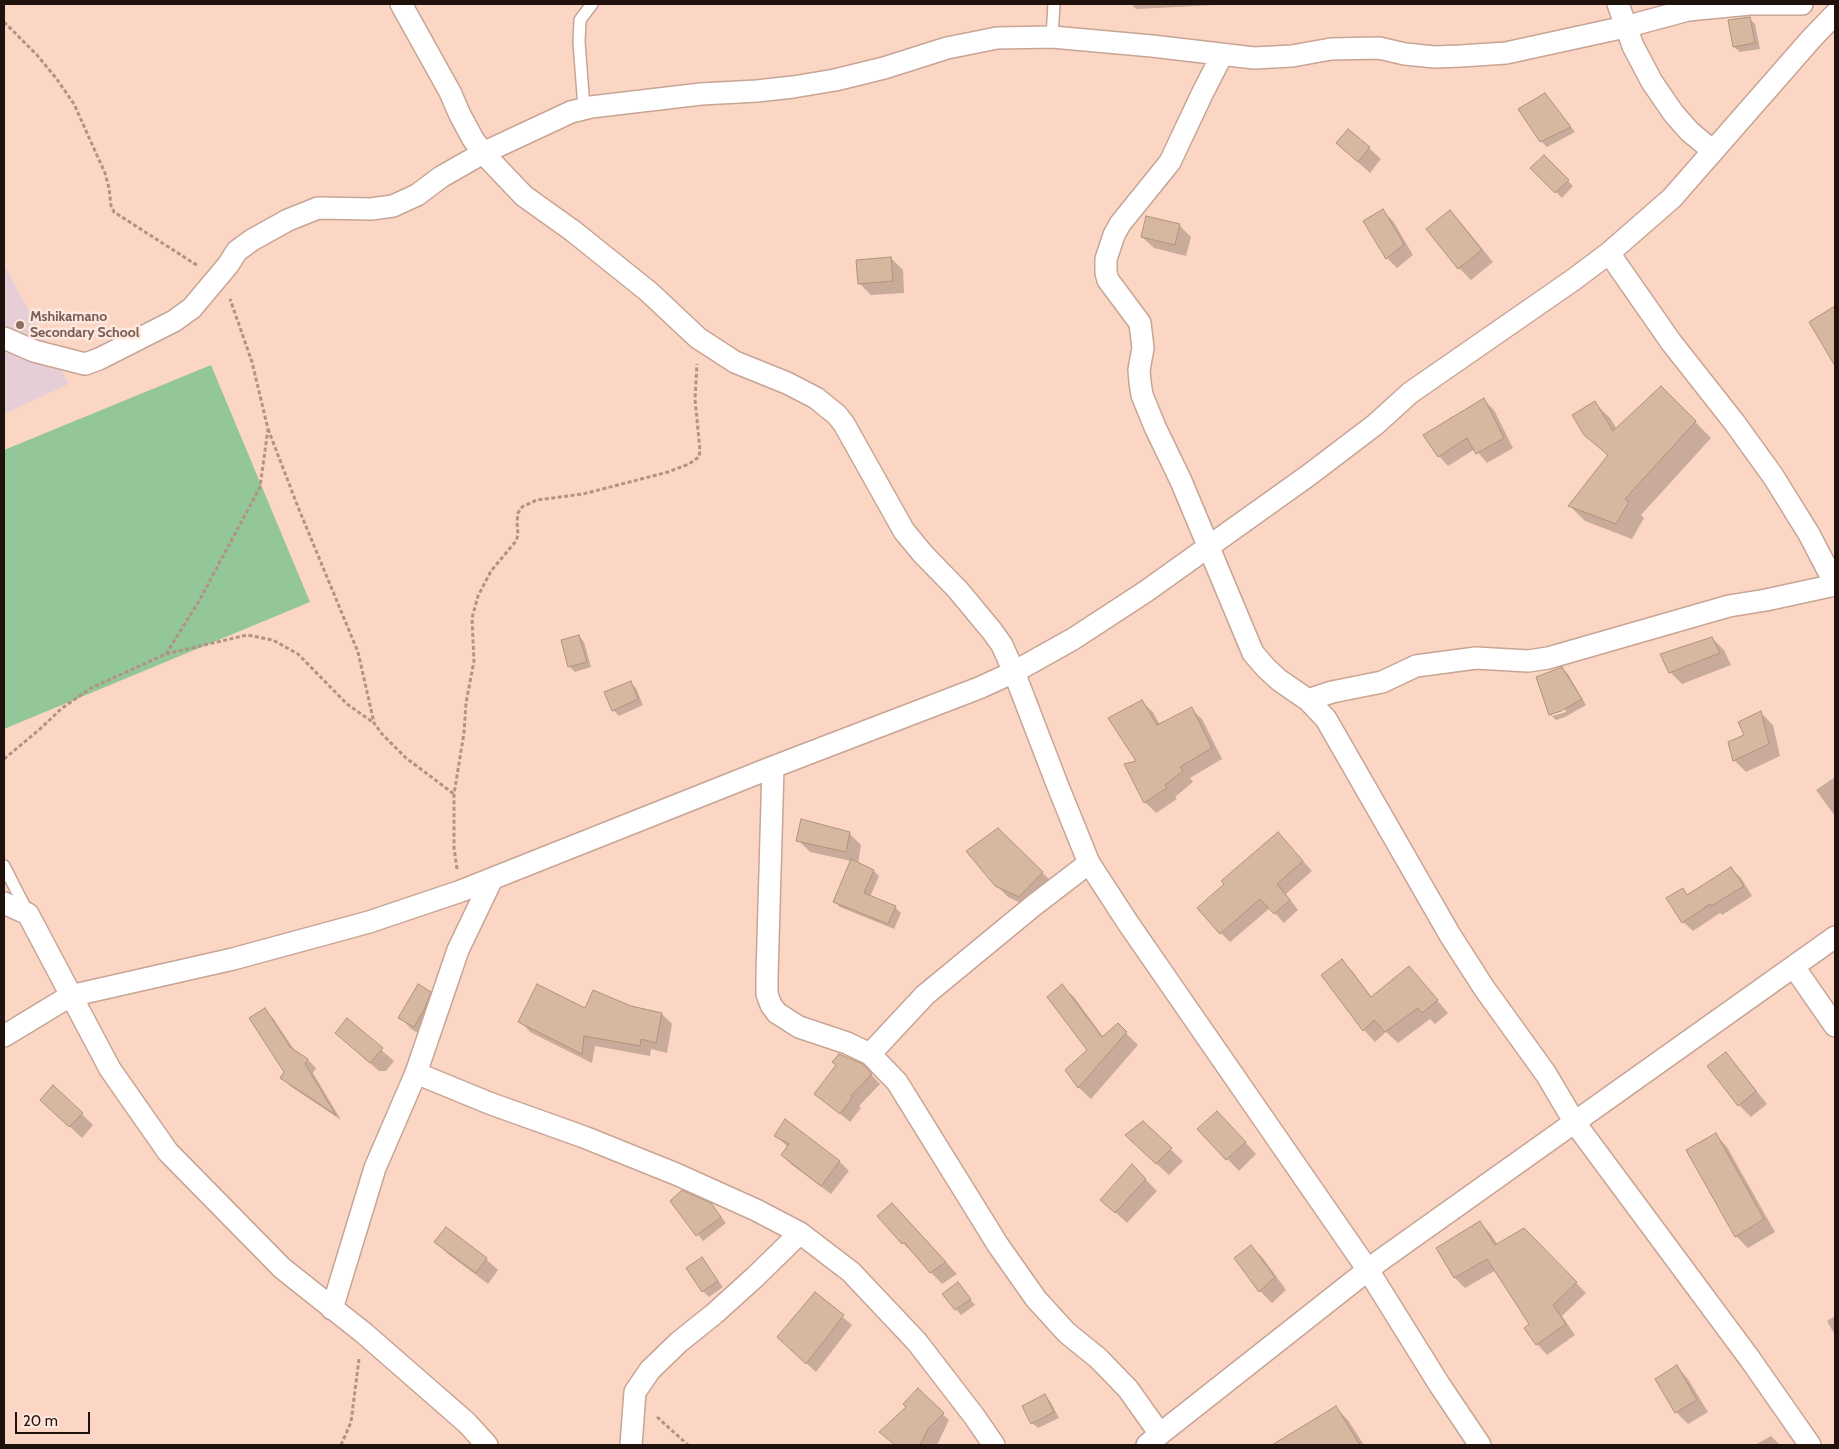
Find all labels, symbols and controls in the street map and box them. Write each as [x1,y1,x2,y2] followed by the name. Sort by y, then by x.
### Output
[30,309,139,342] place label: Mshikamano Secondary School
[14,319,26,331] marker: Mshikamano Secondary School
[18,1402,92,1434] scale bar
[23,1412,58,1430] text: 20 m

